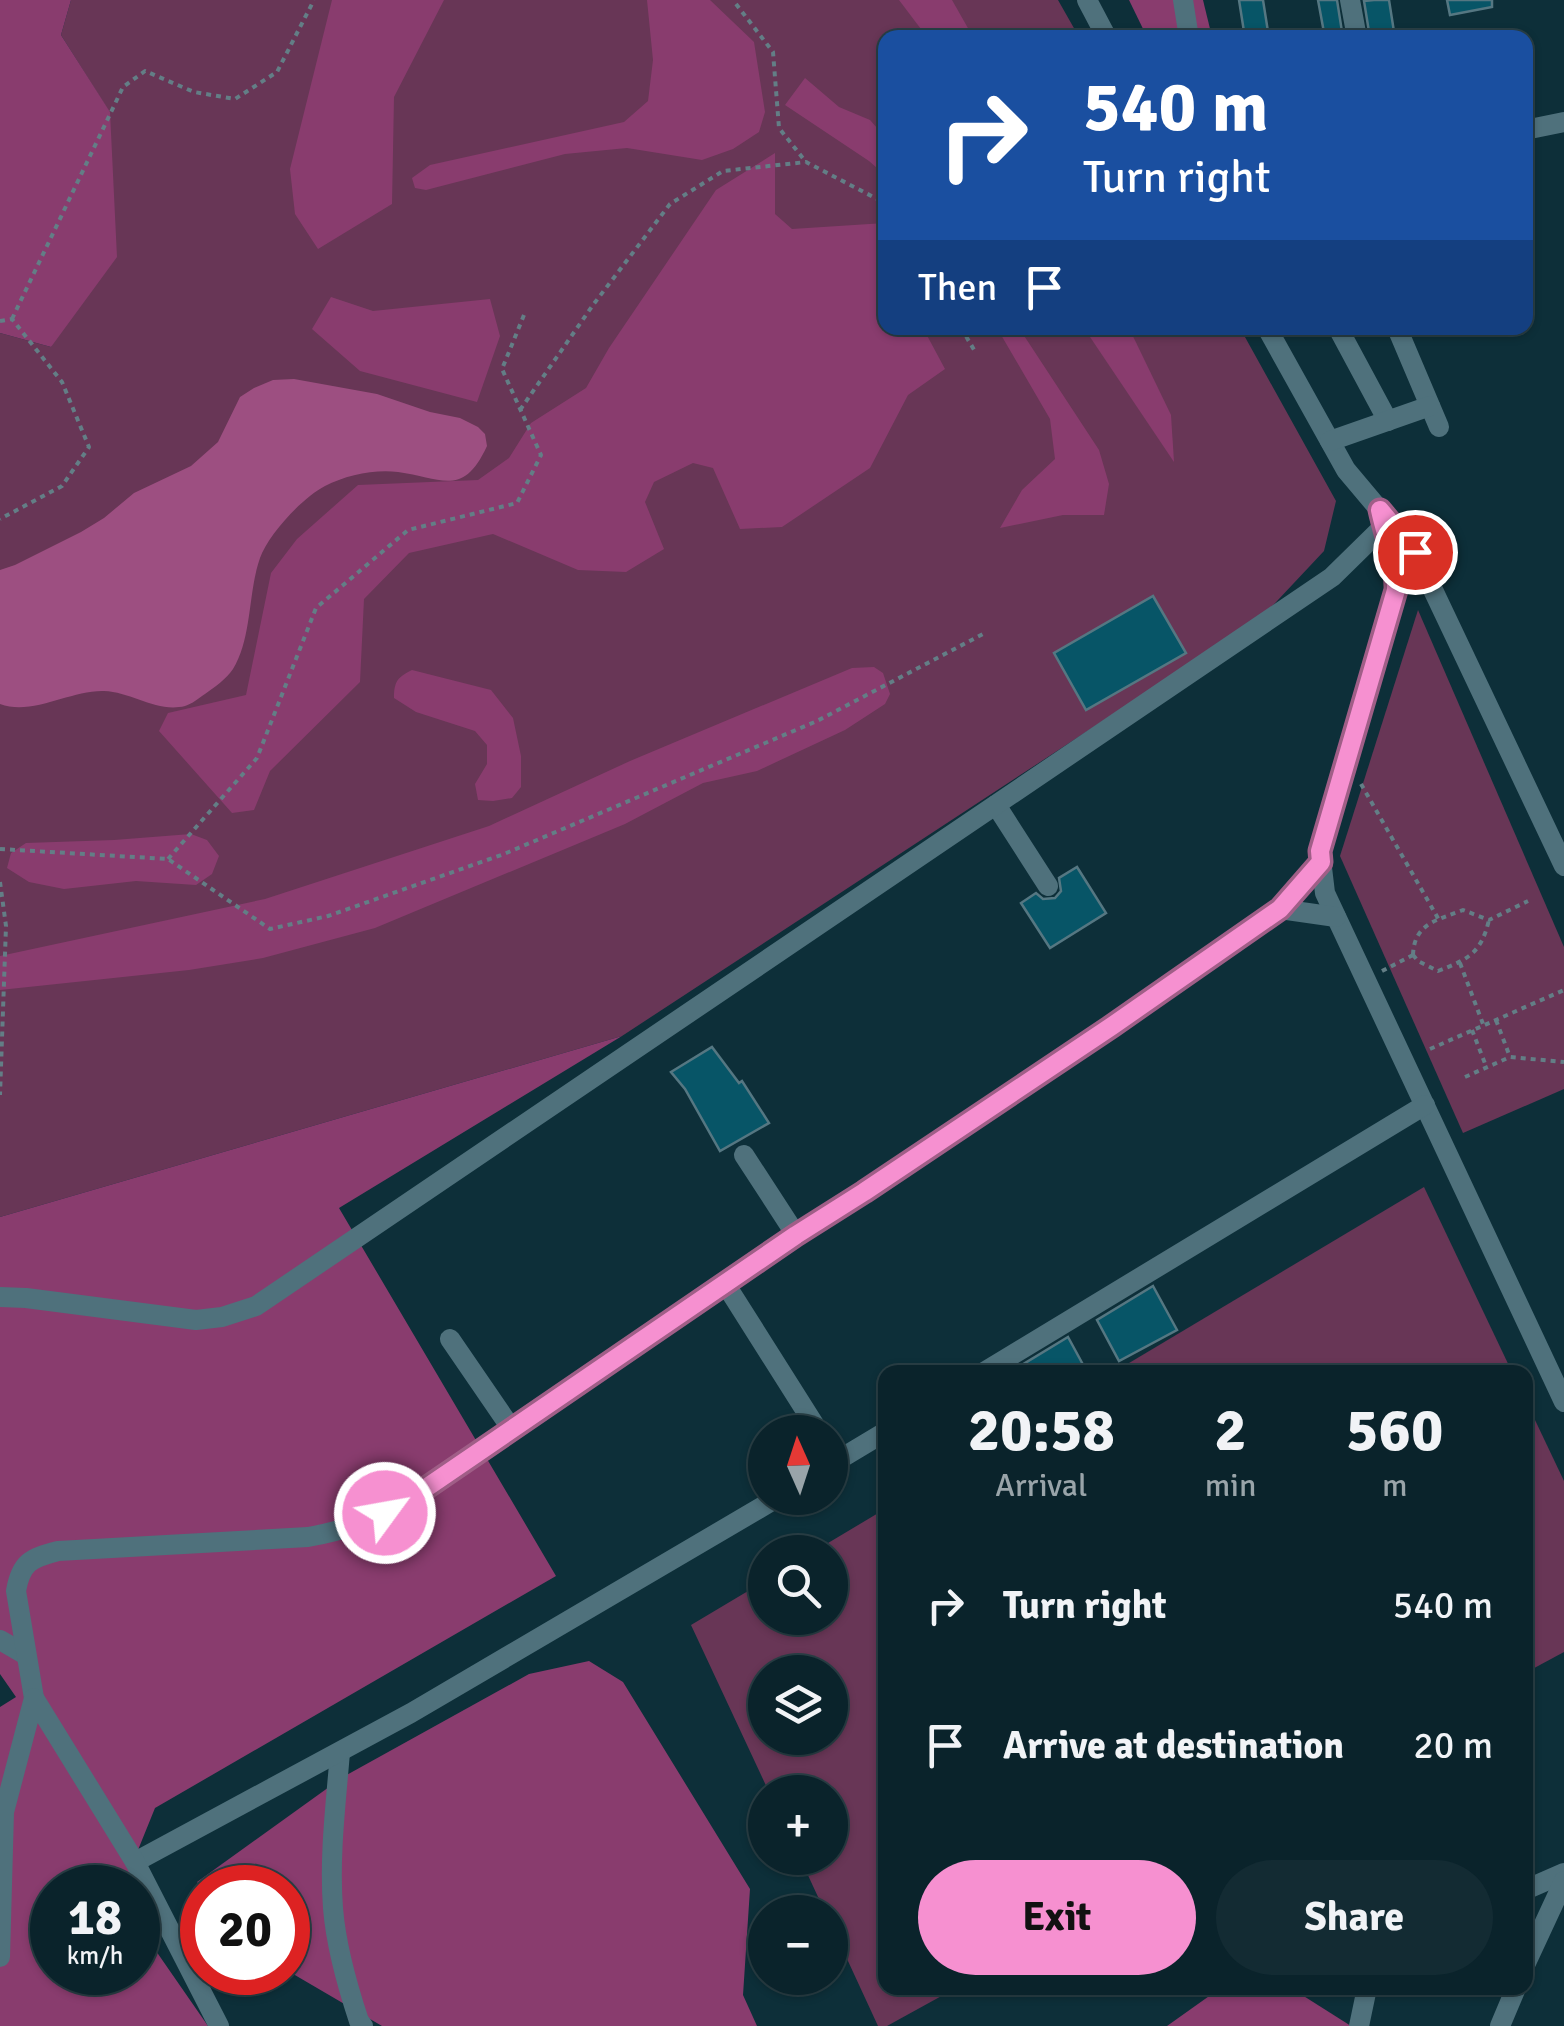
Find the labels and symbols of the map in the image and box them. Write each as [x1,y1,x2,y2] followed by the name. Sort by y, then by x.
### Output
[1373,510,1458,595] pin
[748,1415,848,1515] north arrow
[333,1461,437,1565] position arrow
[180,1865,310,1995] speed limit sign: 20

